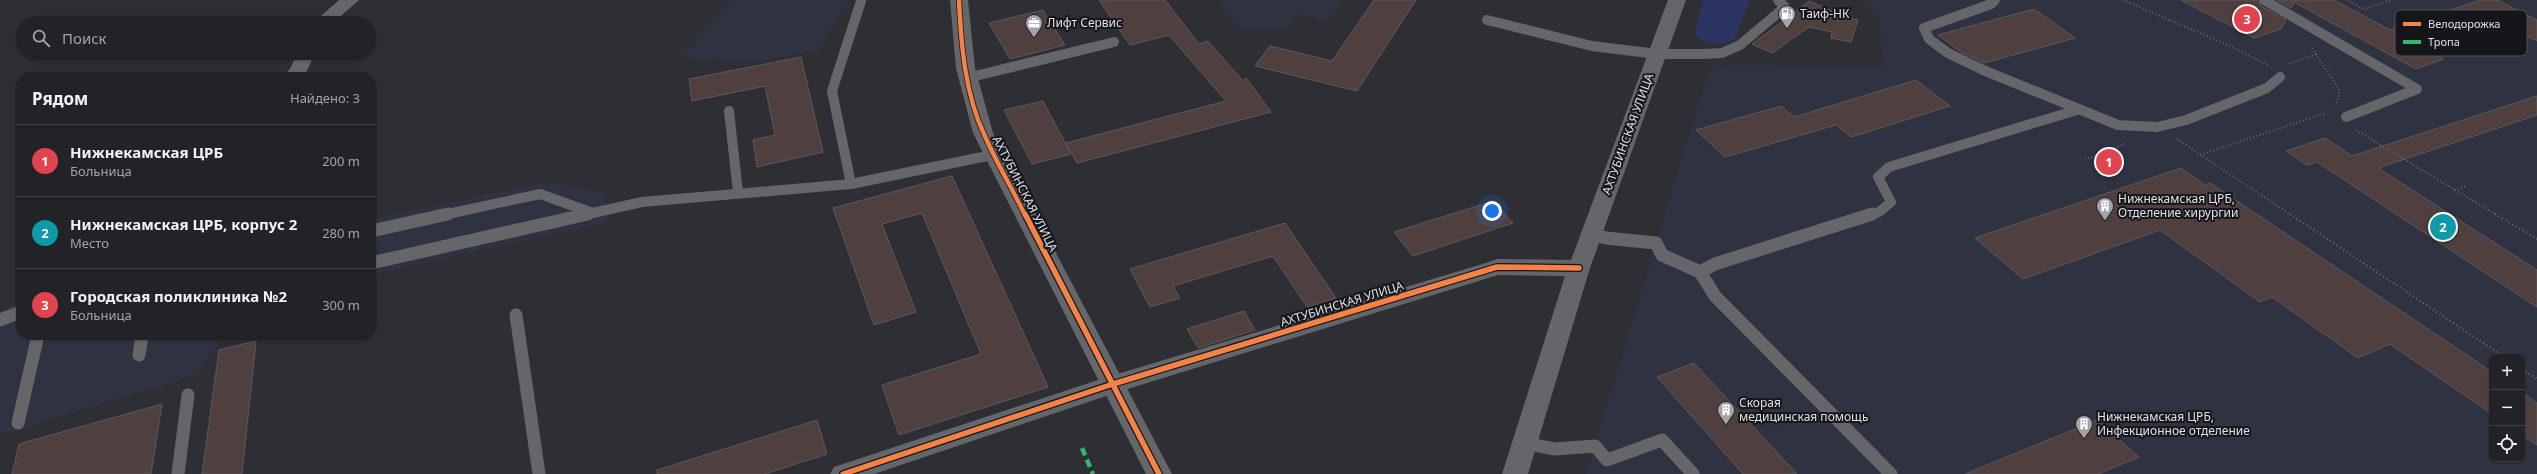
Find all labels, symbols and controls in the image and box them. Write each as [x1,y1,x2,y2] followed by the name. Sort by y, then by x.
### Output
[1777,4,1797,29] fuel station icon: Таиф-НК
[2234,4,2260,34] pin: 3
[1800,5,1850,22] place label: Таиф-НК
[2395,10,2527,56] legend
[1024,13,1044,38] office icon: Лифт Сервис
[1047,14,1122,31] place label: Лифт Сервис
[16,16,376,60] search box
[2428,16,2500,31] text: Велодорожка
[30,27,52,49] icon: search
[62,28,107,48] text: Поиск
[2428,34,2460,49] text: Тропа
[1598,70,1658,197] street label: АХТУБИНСКАЯ УЛИЦА
[32,87,88,110] text: Рядом
[290,89,360,107] text: Найдено: 3
[989,133,1062,255] street label: АХТУБИНСКАЯ УЛИЦА
[70,142,223,162] text: Нижнекамская ЦРБ
[2096,147,2122,177] pin: 1
[41,152,49,170] text: 1
[322,152,360,170] text: 200 m
[70,162,132,180] text: Больница
[2118,190,2238,221] place label: Нижнекамская ЦРБ, Отделение хирургии
[2095,196,2115,221] building icon: Нижнекамская ЦРБ, Отделение хирургии
[1482,201,1502,221] your location
[2430,212,2456,242] pin: 2
[70,214,297,234] text: Нижнекамская ЦРБ, корпус 2
[41,224,49,242] text: 2
[322,224,360,242] text: 280 m
[70,234,109,252] text: Место
[1278,277,1406,330] street label: АХТУБИНСКАЯ УЛИЦА
[70,286,287,306] text: Городская поликлиника №2
[41,296,49,314] text: 3
[322,296,360,314] text: 300 m
[70,306,132,324] text: Больница
[2489,354,2525,462] map controls
[2489,354,2525,390] button: +
[2489,390,2525,426] button: −
[1739,394,1868,425] place label: Скорая медицинская помощь
[1716,400,1736,425] building icon: Скорая медицинская помощь
[2097,408,2250,439] place label: Нижнекамская ЦРБ, Инфекционное отделение
[2074,414,2094,439] building icon: Нижнекамская ЦРБ, Инфекционное отделение
[2489,426,2525,462] button: locate

